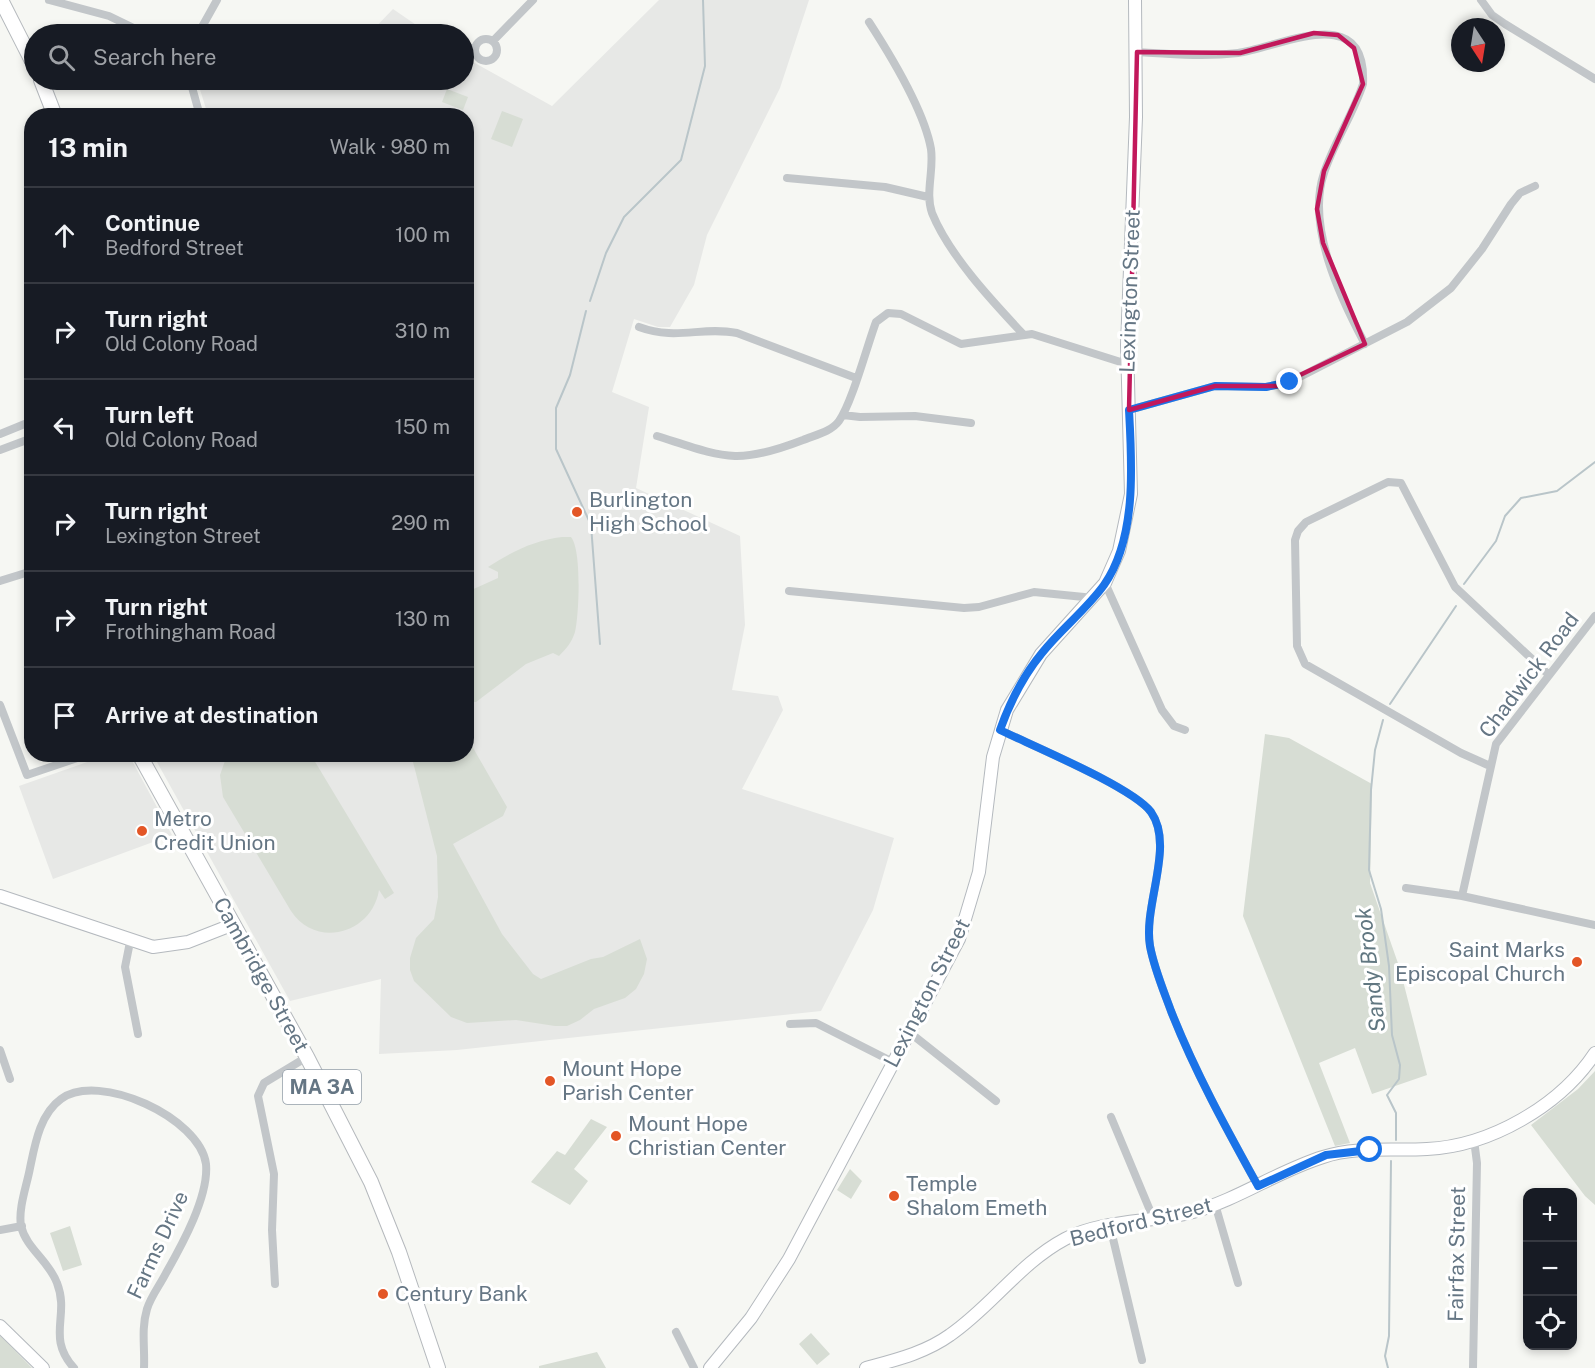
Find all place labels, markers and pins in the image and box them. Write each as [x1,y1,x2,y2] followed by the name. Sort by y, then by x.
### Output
[589,487,708,536] place label: Burlington High School
[570,505,584,519] marker: Burlington High School
[154,806,276,855] place label: Metro Credit Union
[135,824,149,838] marker: Metro Credit Union
[1395,937,1565,986] place label: Saint Marks Episcopal Church
[1570,955,1584,969] marker: Saint Marks Episcopal Church
[562,1056,694,1105] place label: Mount Hope Parish Center
[543,1074,557,1088] marker: Mount Hope Parish Center
[628,1111,787,1160] place label: Mount Hope Christian Center
[609,1129,623,1143] marker: Mount Hope Christian Center
[906,1171,1047,1220] place label: Temple Shalom Emeth
[887,1189,901,1203] marker: Temple Shalom Emeth
[395,1281,528,1306] place label: Century Bank
[376,1287,390,1301] marker: Century Bank

